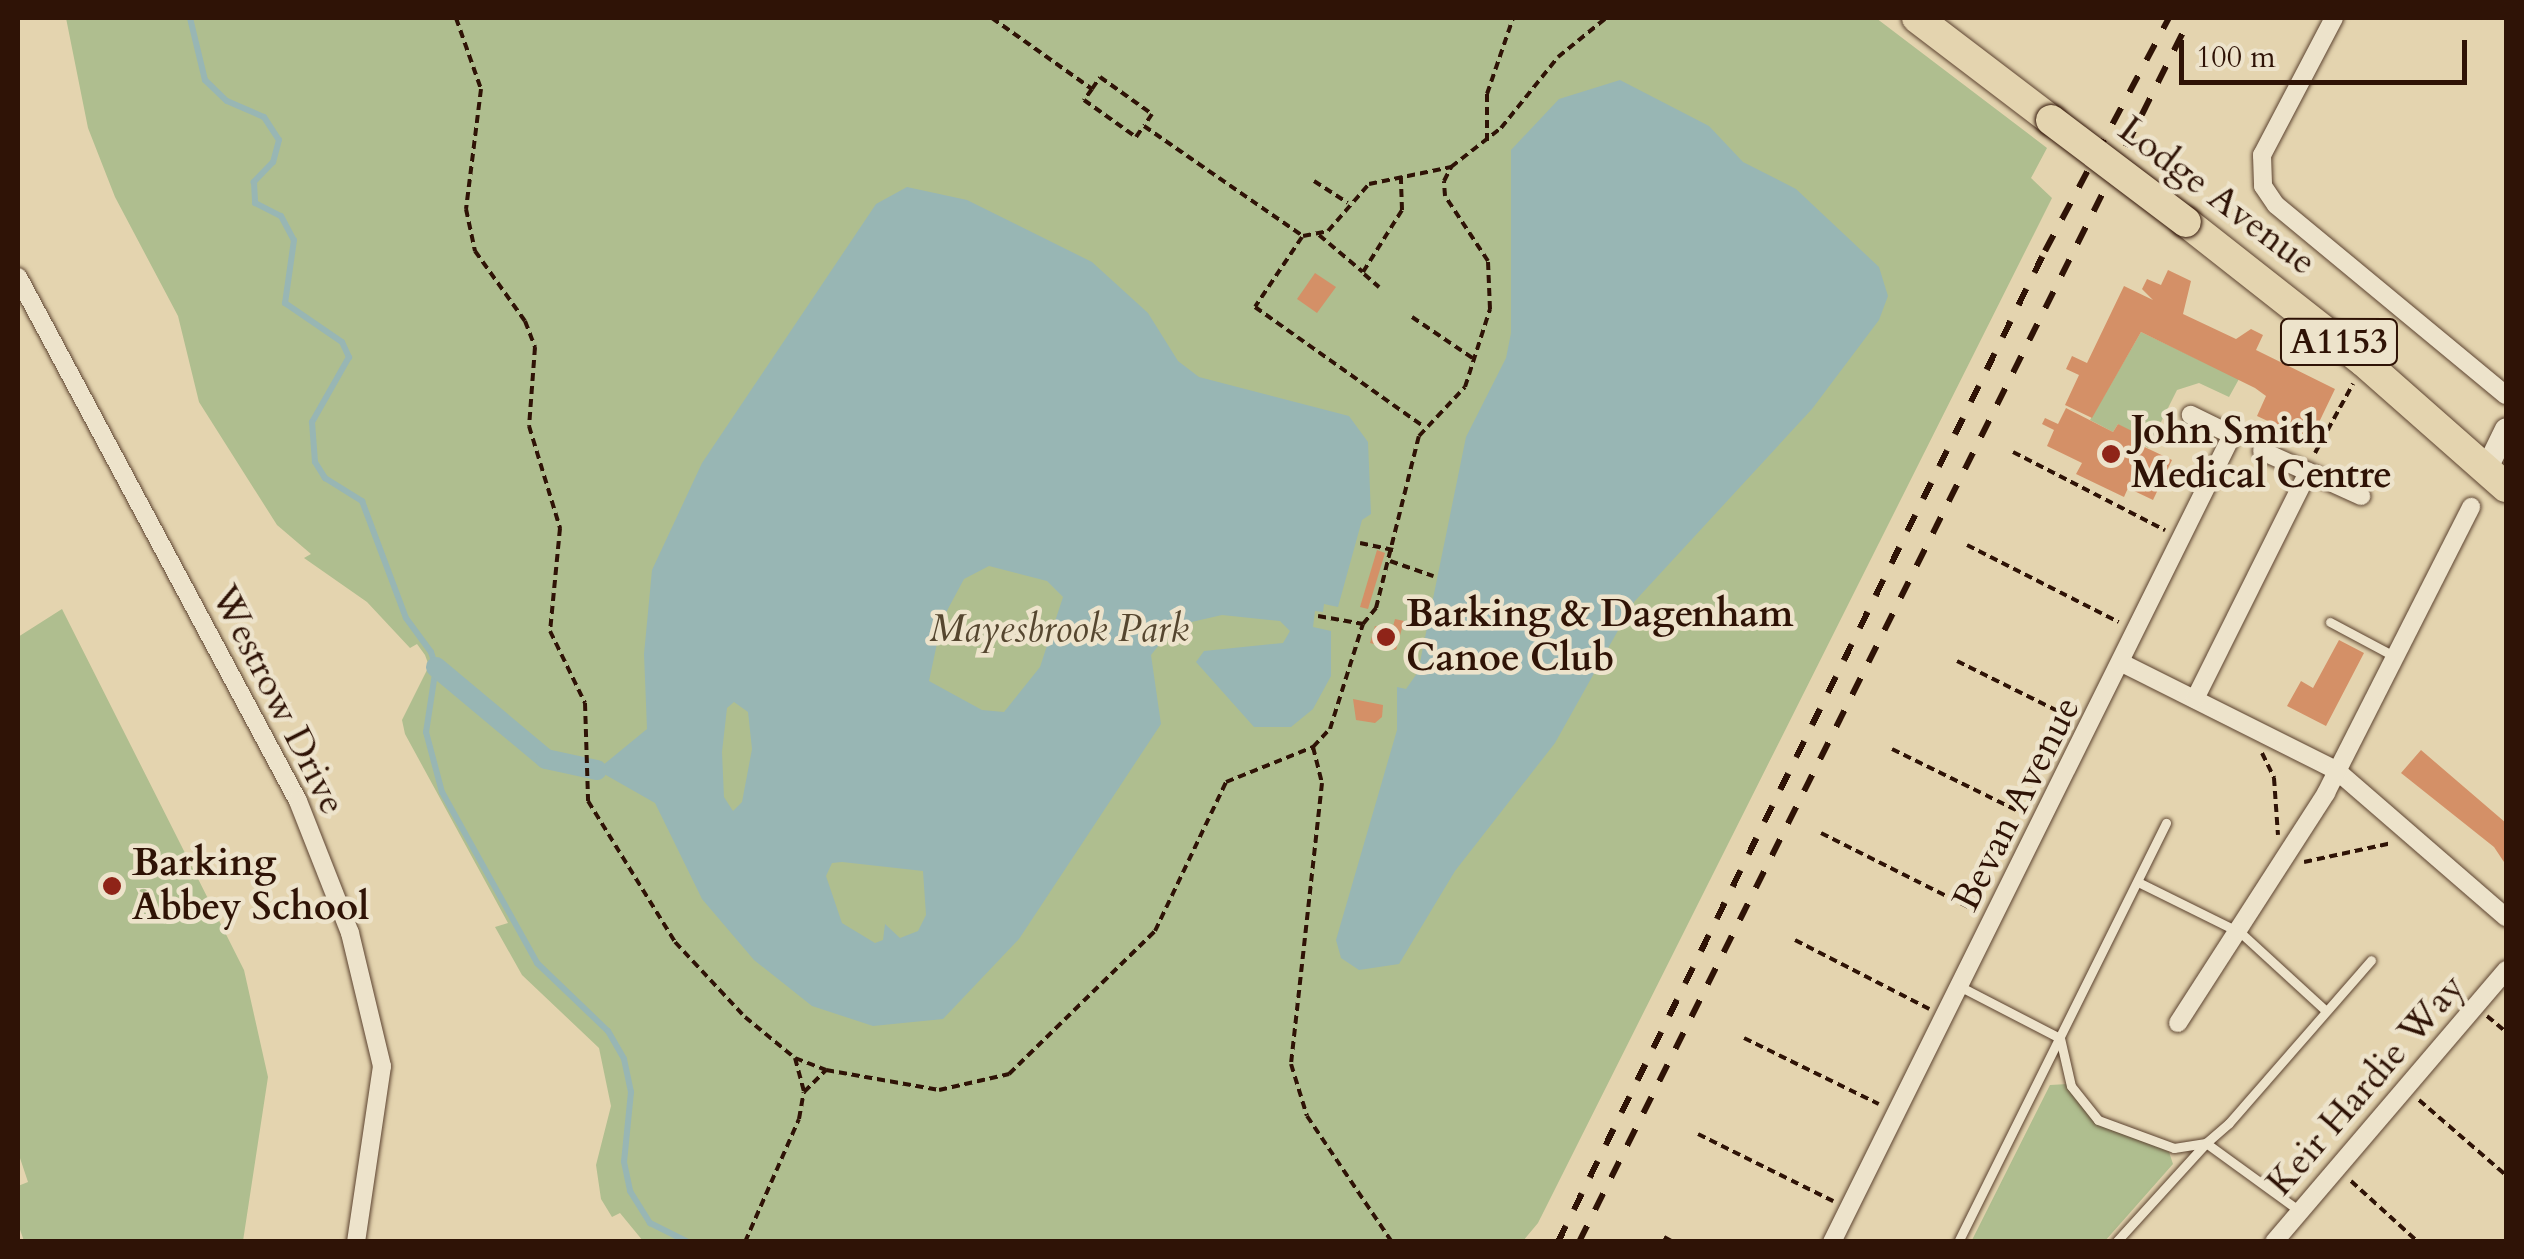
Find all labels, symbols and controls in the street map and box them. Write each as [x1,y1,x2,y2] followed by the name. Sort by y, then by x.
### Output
[2184,20,2472,82] scale bar
[2196,37,2276,78] text: 100 m
[2109,107,2325,285] street label: Lodge Avenue
[2279,312,2399,372] road number: A1153
[2131,409,2392,498] place label: John Smith Medical Centre
[2100,443,2122,465] marker: John Smith Medical Centre
[201,578,355,822] street label: Westrow Drive
[1406,592,1793,682] place label: Barking & Dagenham Canoe Club
[929,607,1189,653] park label: Mayesbrook Park
[1375,626,1397,648] marker: Barking & Dagenham Canoe Club
[1944,690,2090,918] street label: Bevan Avenue
[132,841,369,931] place label: Barking Abbey School
[101,875,123,897] marker: Barking Abbey School
[2257,965,2475,1205] street label: Keir Hardie Way

